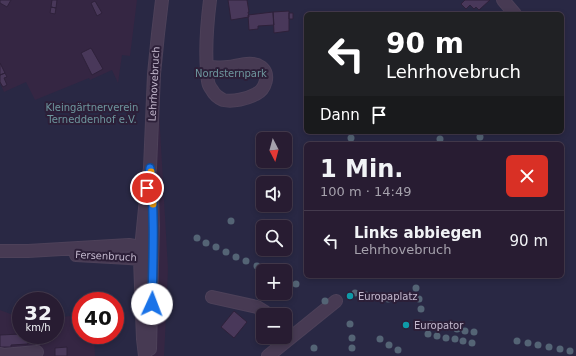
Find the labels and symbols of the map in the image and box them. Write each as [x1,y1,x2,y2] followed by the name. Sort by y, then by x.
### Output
[147,46,161,122] street label: Lehrhovebruch
[195,68,267,79] park label: Nordsternpark
[46,102,138,125] park label: Kleingärtnerverein Terneddenhof e.V.
[256,132,292,168] north arrow
[130,171,164,205] pin
[75,249,137,263] street label: Fersenbruch
[131,283,173,325] position arrow
[345,291,355,301] marker: Europaplatz
[358,291,418,302] place label: Europaplatz
[72,292,124,344] speed limit sign: 40
[401,320,411,330] marker: Europator
[414,320,464,331] place label: Europator

